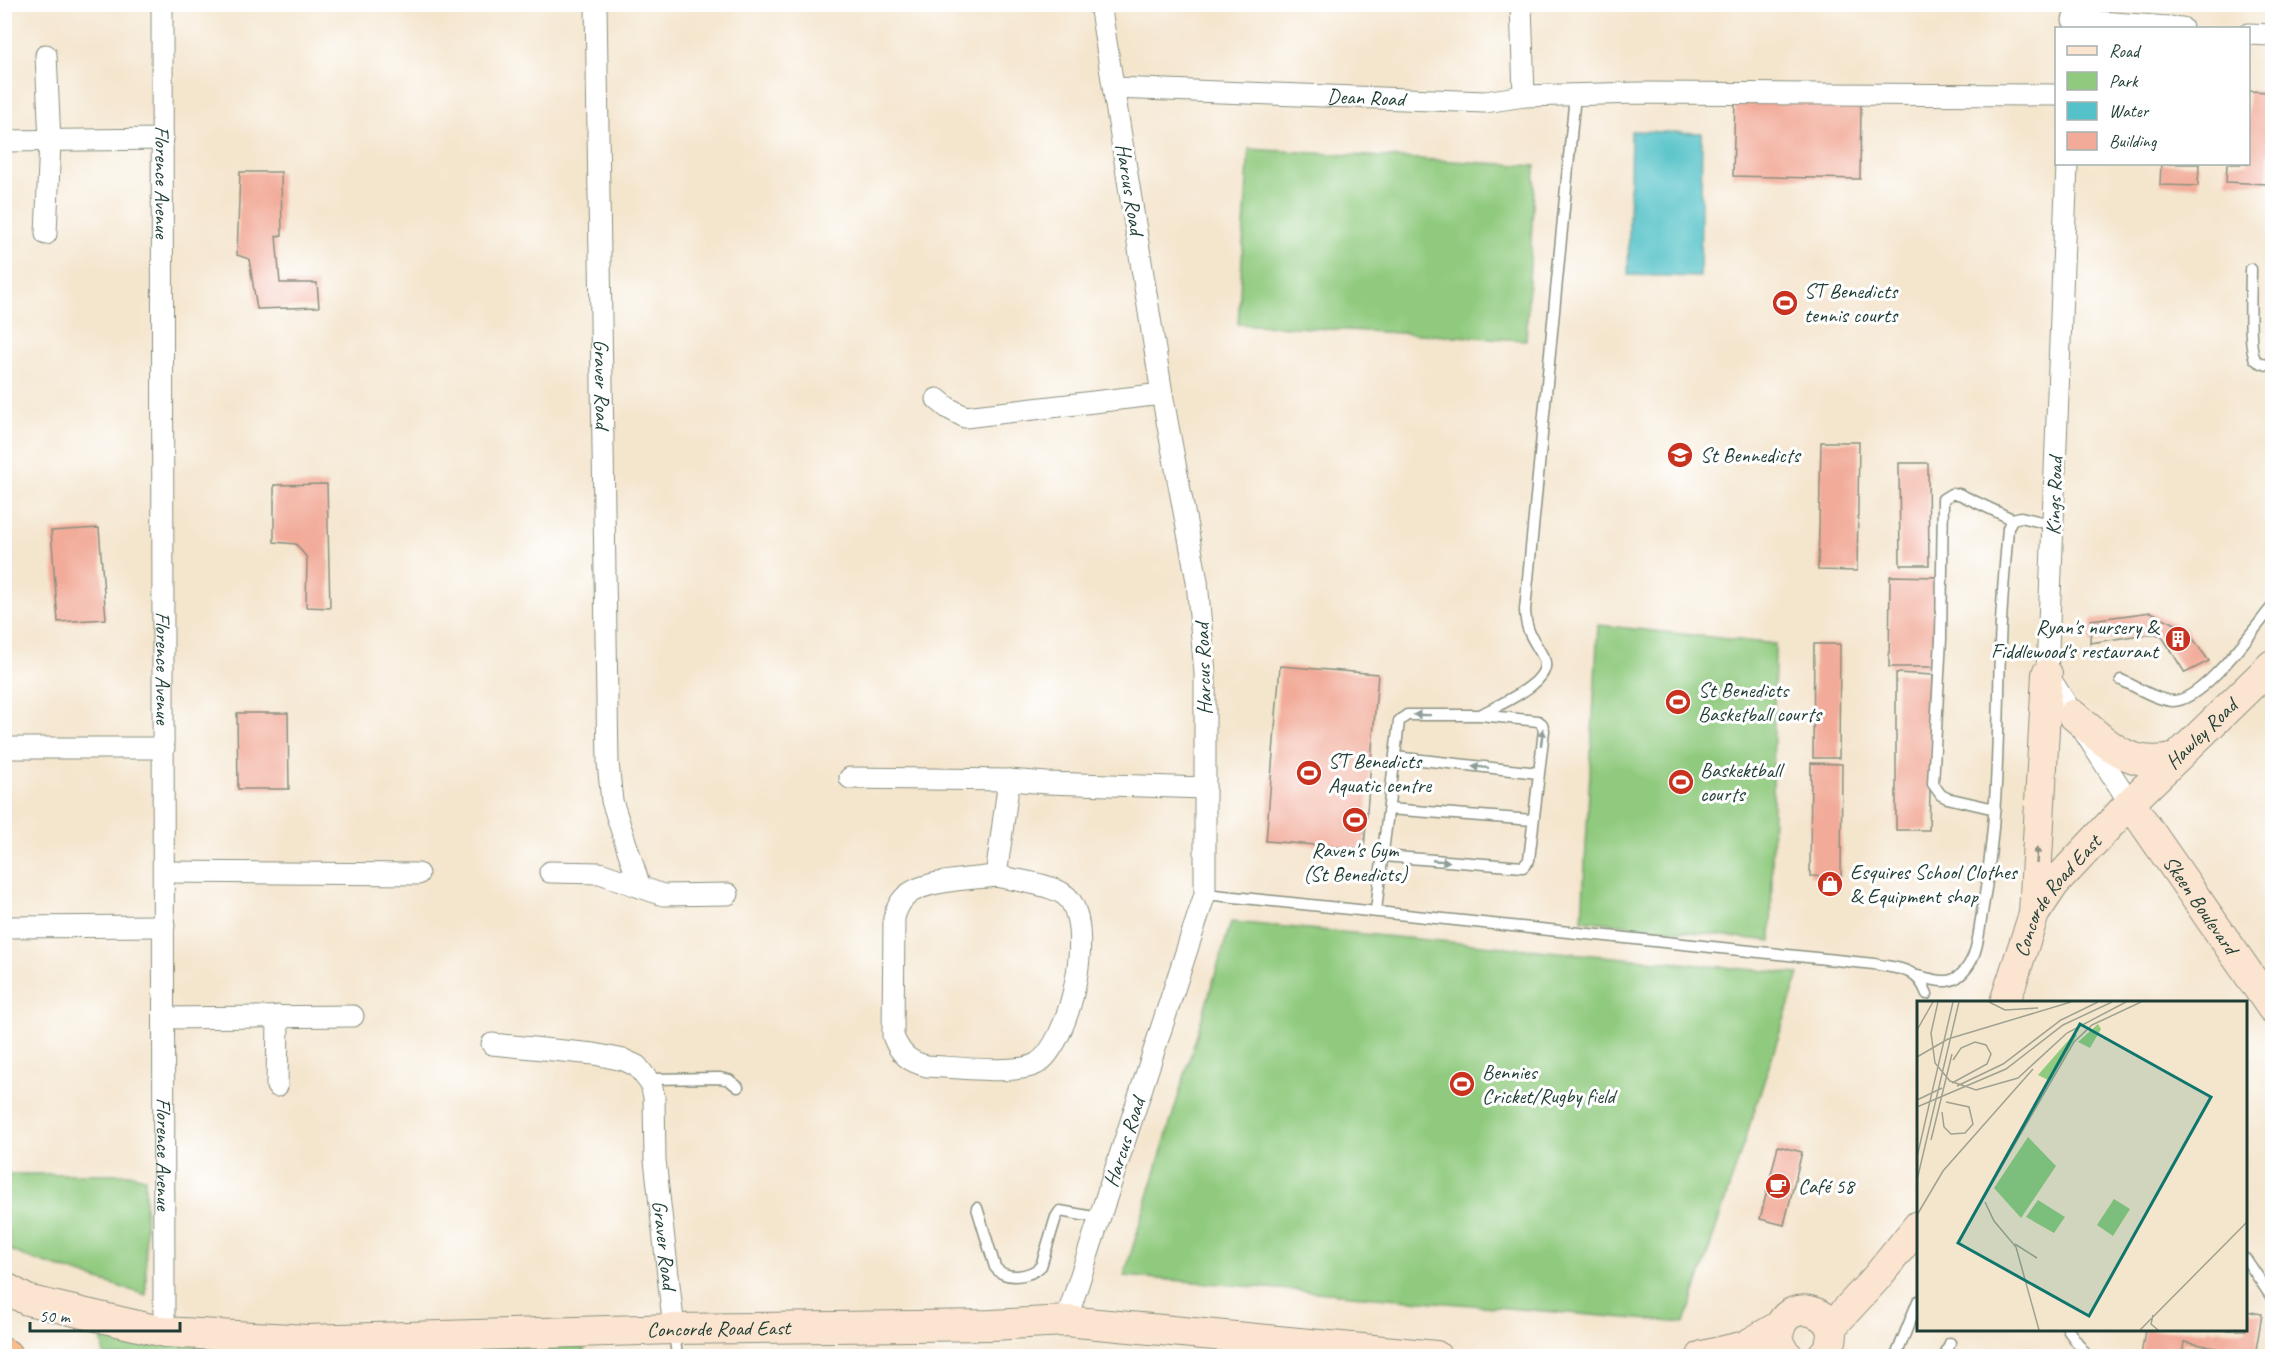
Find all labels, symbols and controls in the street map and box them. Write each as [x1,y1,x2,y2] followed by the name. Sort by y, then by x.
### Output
[2055,27,2250,165] legend
[2109,40,2142,62] text: Road
[2109,70,2139,92] text: Park
[1327,83,1409,112] street label: Dean Road
[2109,100,2150,122] text: Water
[149,126,175,239] street label: Florence Avenue
[2109,130,2158,152] text: Building
[1110,142,1151,240] street label: Harcus Road
[1804,278,1899,328] place label: ST Benedicts tennis courts
[1770,288,1800,318] sports icon: ST Benedicts tennis courts
[588,339,616,433] street label: Graver Road
[1665,440,1695,470] school or university icon: St Bennedicts
[1700,442,1801,468] place label: St Bennedicts
[2040,453,2068,536] street label: Kings Road
[150,612,176,725] street label: Florence Avenue
[1991,614,2160,664] place label: Ryan's nursery & Fiddlewood's restaurant
[1188,619,1218,715] street label: Harcus Road
[2163,624,2193,654] building icon: Ryan's nursery & Fiddlewood's restaurant
[1698,677,1823,727] place label: St Benedicts Basketball courts
[1663,687,1693,717] sports icon: St Benedicts Basketball courts
[2160,690,2245,775] street label: Hawley Road
[1413,710,1432,720] one-way arrow
[1538,727,1547,746] one-way arrow
[1328,748,1432,798] place label: ST Benedicts Aquatic centre
[1700,757,1785,807] place label: Baskektball courts
[1294,758,1324,788] sports icon: ST Benedicts Aquatic centre
[1470,762,1489,771] one-way arrow
[1666,767,1696,797] sports icon: Baskektball courts
[1340,805,1370,835] sports icon: Raven's Gym (St Benedicts)
[2008,828,2108,960] street label: Concorde Road East
[1303,837,1408,887] place label: Raven's Gym (St Benedicts)
[2033,846,2042,865] one-way arrow
[2157,851,2245,962] street label: Skeen Boulevard
[1431,856,1450,866] one-way arrow
[1850,859,2018,909] place label: Esquires School Clothes & Equipment shop
[1815,869,1845,899] shop icon: Esquires School Clothes & Equipment shop
[1917,1001,2247,1331] inset map
[1482,1059,1619,1109] place label: Bennies Cricket/Rugby field
[1447,1069,1477,1099] sports icon: Bennies Cricket/Rugby field
[1098,1091,1152,1190] street label: Harcus Road
[151,1098,177,1211] street label: Florence Avenue
[1763,1171,1793,1201] cafe icon: Café 58
[1798,1173,1857,1199] place label: Café 58
[647,1199,683,1294] street label: Graver Road
[30,1295,180,1333] scale bar
[39,1305,72,1327] text: 50 m
[646,1315,792,1343] street label: Concorde Road East

